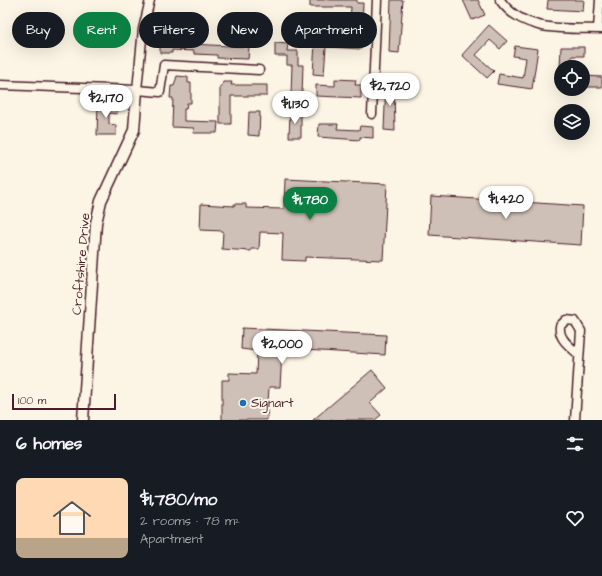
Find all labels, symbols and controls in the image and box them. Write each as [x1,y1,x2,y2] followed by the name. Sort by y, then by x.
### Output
[12,12,65,48] chip: Buy
[73,12,131,48] chip: Rent
[139,12,209,48] chip: Filters
[217,12,273,48] chip: New
[281,12,377,48] chip: Apartment
[554,60,590,140] map controls
[554,60,590,96] button: locate
[357,73,423,107] pin: $2,720
[370,77,410,95] text: $2,720
[73,85,139,119] pin: $2,170
[89,89,123,107] text: $2,170
[262,91,328,125] pin: $1,130
[281,95,309,113] text: $1,130
[554,104,590,140] button: layers
[473,186,539,220] pin: $1,420
[277,187,343,221] pin: $1,780
[488,190,524,208] text: $1,420
[292,191,328,209] text: $1,780
[68,212,94,316] street label: Croftshire Drive
[249,331,315,365] pin: $2,000
[261,335,303,353] text: $2,000
[12,392,116,411] scale bar
[18,393,46,408] text: 100 m
[251,394,294,413] place label: Signart
[238,398,248,408] marker: Signart
[16,432,82,456] text: 6 homes
[564,433,586,455] icon: filters
[140,488,217,512] text: $1,780/mo
[48,494,96,542] icon: home
[564,507,586,529] icon: heart
[140,512,240,530] text: 2 rooms · 78 m²
[140,530,204,548] text: Apartment

